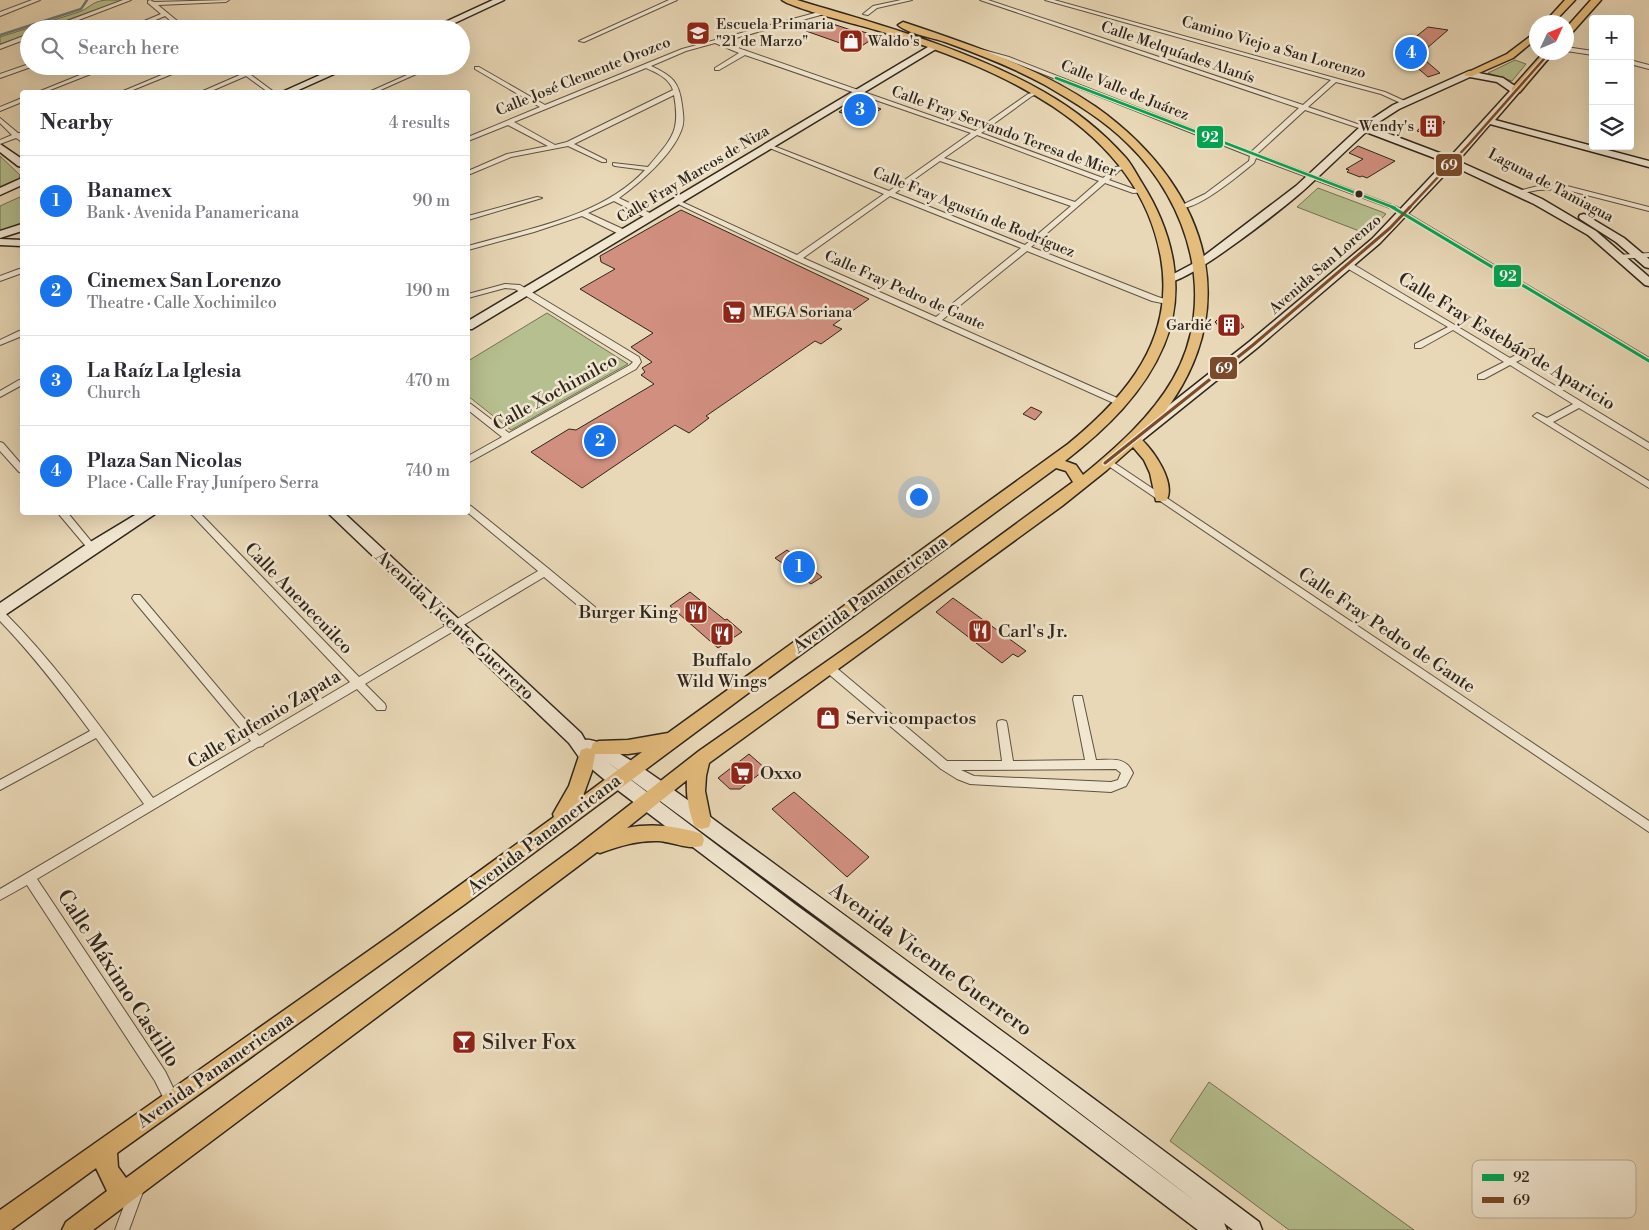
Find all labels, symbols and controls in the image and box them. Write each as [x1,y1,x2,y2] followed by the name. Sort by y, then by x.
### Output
[1179,12,1368,83] street label: Camino Viejo a San Lorenzo
[716,15,834,51] place label: Escuela Primaria "21 de Marzo"
[1529,15,1574,60] north arrow
[1589,15,1634,150] map controls
[1589,15,1634,60] button: +
[1098,17,1257,88] street label: Calle Melquíades Alanís
[20,20,470,75] search box
[685,20,711,46] school or university icon: Escuela Primaria "21 de Marzo"
[838,28,864,54] shop icon: Waldo's
[867,32,920,51] place label: Waldo's
[493,33,673,120] street label: Calle José Clemente Orozco
[38,34,66,62] icon: search
[1395,34,1427,72] pin: 4
[78,36,179,60] text: Search here
[1058,56,1192,125] street label: Calle Valle de Juárez
[1589,60,1634,105] button: −
[889,82,1119,181] street label: Calle Fray Servando Teresa de Mier
[844,91,876,129] pin: 3
[1589,105,1634,150] button: layers
[40,110,113,136] text: Nearby
[389,113,450,133] text: 4 results
[1418,113,1444,139] building icon: Wendy's
[1358,117,1414,136] place label: Wendy's
[614,121,773,227] street label: Calle Fray Marcos de Niza
[1196,125,1224,149] line badge: 92
[1201,129,1219,147] text: 92
[1485,144,1617,227] street label: Laguna de Tamiagua
[1435,153,1463,177] line badge: 69
[1440,157,1458,175] text: 69
[870,163,1078,262] street label: Calle Fray Agustín de Rodríguez
[87,179,172,203] text: Banamex
[1354,189,1364,199] unlabelled marker
[52,191,60,211] text: 1
[412,191,450,211] text: 90 m
[87,203,299,223] text: Bank · Avenida Panamericana
[1265,210,1385,319] street label: Avenida San Lorenzo
[821,246,988,335] street label: Calle Fray Pedro de Gante
[1493,264,1522,288] line badge: 92
[1394,267,1620,416] street label: Calle Fray Estebán de Aparicio
[1499,268,1517,286] text: 92
[87,269,281,293] text: Cinemex San Lorenzo
[51,281,61,301] text: 2
[406,281,450,301] text: 190 m
[87,293,277,313] text: Theatre · Calle Xochimilco
[721,299,747,325] supermarket icon: MEGA Soriana
[752,303,853,322] place label: MEGA Soriana
[1216,312,1242,338] building icon: Gardié
[1166,316,1212,335] place label: Gardié
[489,349,621,436] street label: Calle Xochimilco
[1209,356,1238,380] line badge: 69
[87,359,241,383] text: La Raíz La Iglesia
[1215,360,1233,378] text: 69
[51,371,61,391] text: 3
[406,371,450,391] text: 470 m
[87,383,141,403] text: Church
[584,422,616,460] pin: 2
[87,449,242,473] text: Plaza San Nicolas
[51,461,61,481] text: 4
[405,461,450,481] text: 740 m
[87,473,319,493] text: Place · Calle Fray Junípero Serra
[906,484,932,510] your location
[787,530,953,659] street label: Avenida Panamericana
[239,538,358,659] street label: Calle Anenecuilco
[369,545,539,705] street label: Avenida Vicente Guerrero
[783,548,815,586] pin: 1
[1294,562,1480,698] street label: Calle Fray Pedro de Gante
[683,599,709,625] restaurant icon: Burger King
[578,601,679,624] place label: Burger King
[967,618,993,644] restaurant icon: Carl's Jr.
[998,620,1067,643] place label: Carl's Jr.
[709,621,735,647] restaurant icon: Buffalo Wild Wings
[676,649,767,693] place label: Buffalo Wild Wings
[184,664,346,774] street label: Calle Eufemio Zapata
[815,705,841,731] shop icon: Servicompactos
[846,707,977,730] place label: Servicompactos
[729,760,755,786] supermarket icon: Oxxo
[760,762,802,785] place label: Oxxo
[462,769,626,900] street label: Avenida Panamericana
[823,877,1037,1042] street label: Avenida Vicente Guerrero
[51,885,185,1072] street label: Calle Máximo Castillo
[132,1007,299,1134] street label: Avenida Panamericana
[451,1029,477,1055] bar icon: Silver Fox
[482,1030,576,1056] place label: Silver Fox
[1472,1160,1636,1218] legend
[1513,1169,1529,1187] text: 92
[1513,1192,1530,1210] text: 69

